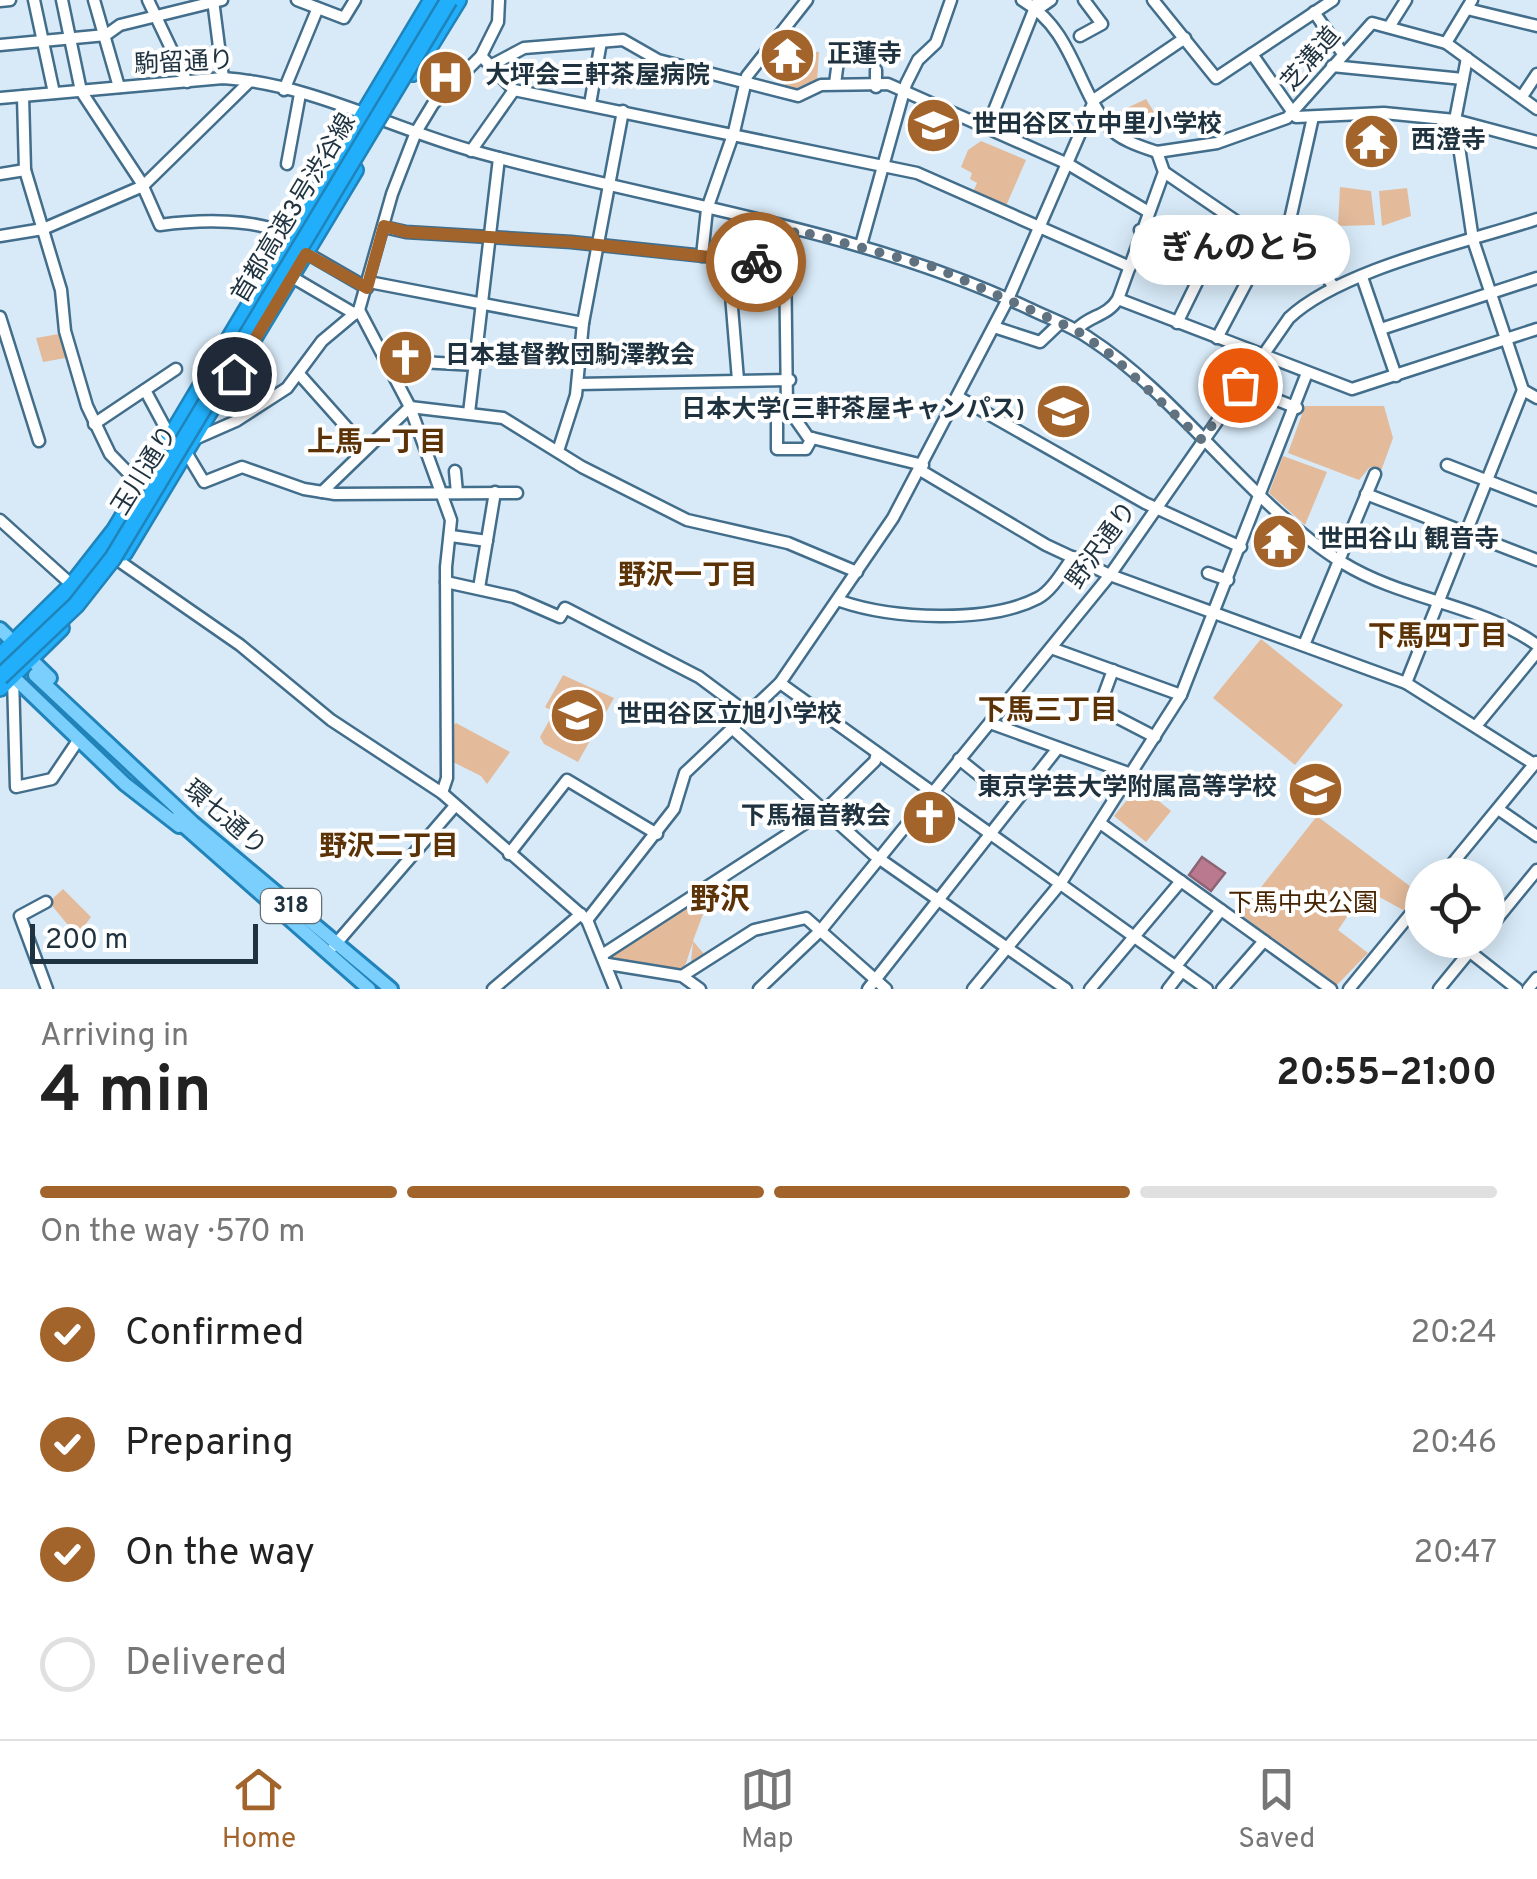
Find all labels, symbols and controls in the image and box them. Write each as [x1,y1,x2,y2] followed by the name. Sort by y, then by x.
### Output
[1275,21,1349,99] street label: 芝溝道
[758,26,818,86] temple icon: 正蓮寺
[827,40,902,72] place label: 正蓮寺
[133,45,235,83] street label: 駒留通り
[416,47,476,107] hospital icon: 大坪会三軒茶屋病院
[485,61,710,93] place label: 大坪会三軒茶屋病院
[903,96,963,156] school or university icon: 世田谷区立中里小学校
[226,109,364,309] street label: 首都高速3号渋谷線
[972,110,1222,142] place label: 世田谷区立中里小学校
[1342,112,1402,172] temple icon: 西澄寺
[1411,126,1486,158] place label: 西澄寺
[706,212,806,312] courier
[1130,215,1350,285] callout: ぎんのとら
[1160,230,1320,270] text: ぎんのとら
[729,235,784,290] icon: bike
[376,327,436,387] church icon: 日本基督教団駒澤教会
[192,332,277,417] pin
[445,341,695,373] place label: 日本基督教団駒澤教会
[1198,343,1283,428] pin
[207,347,262,402] icon: home
[1213,358,1268,413] icon: bag
[1034,381,1094,441] school or university icon: 日本大学(三軒茶屋キャンパス)
[681,395,1025,427] place label: 日本大学(三軒茶屋キャンパス)
[106,420,186,522] street label: 玉川通り
[307,426,447,462] district label: 上馬一丁目
[1061,496,1145,596] street label: 野沢通り
[1249,511,1309,571] temple icon: 世田谷山 観音寺
[1318,525,1499,557] place label: 世田谷山 観音寺
[618,559,758,595] district label: 野沢一丁目
[1368,620,1508,656] district label: 下馬四丁目
[548,686,608,746] school or university icon: 世田谷区立旭小学校
[978,694,1118,730] district label: 下馬三丁目
[617,700,842,732] place label: 世田谷区立旭小学校
[1286,759,1346,819] school or university icon: 東京学芸大学附属高等学校
[977,773,1277,805] place label: 東京学芸大学附属高等学校
[176,774,272,864] street label: 環七通り
[900,788,960,848] church icon: 下馬福音教会
[741,802,891,834] place label: 下馬福音教会
[319,830,459,866] district label: 野沢二丁目
[1405,858,1505,958] map controls
[1405,858,1505,958] button: locate
[690,883,750,920] district label: 野沢
[261,889,321,923] road number: 318
[1228,889,1378,921] park label: 下馬中央公園
[30,919,258,964] scale bar
[45,923,128,959] text: 200 m
[40,1017,189,1057] text: Arriving in
[1276,1050,1497,1099] text: 20:55–21:00
[40,1053,212,1135] text: 4 min
[40,1213,305,1253] text: On the way · 570 m
[40,1307,95,1362] icon: check
[125,1310,304,1359] text: Confirmed
[1411,1314,1497,1354] text: 20:24
[40,1417,95,1472] icon: check
[125,1420,294,1469] text: Preparing
[1411,1424,1497,1464] text: 20:46
[40,1527,95,1582] icon: check
[125,1530,315,1579] text: On the way
[1413,1534,1497,1574] text: 20:47
[125,1640,287,1689] text: Delivered
[222,1762,296,1858] tab: Home
[740,1762,795,1858] tab: Map
[1238,1762,1315,1858] tab: Saved

